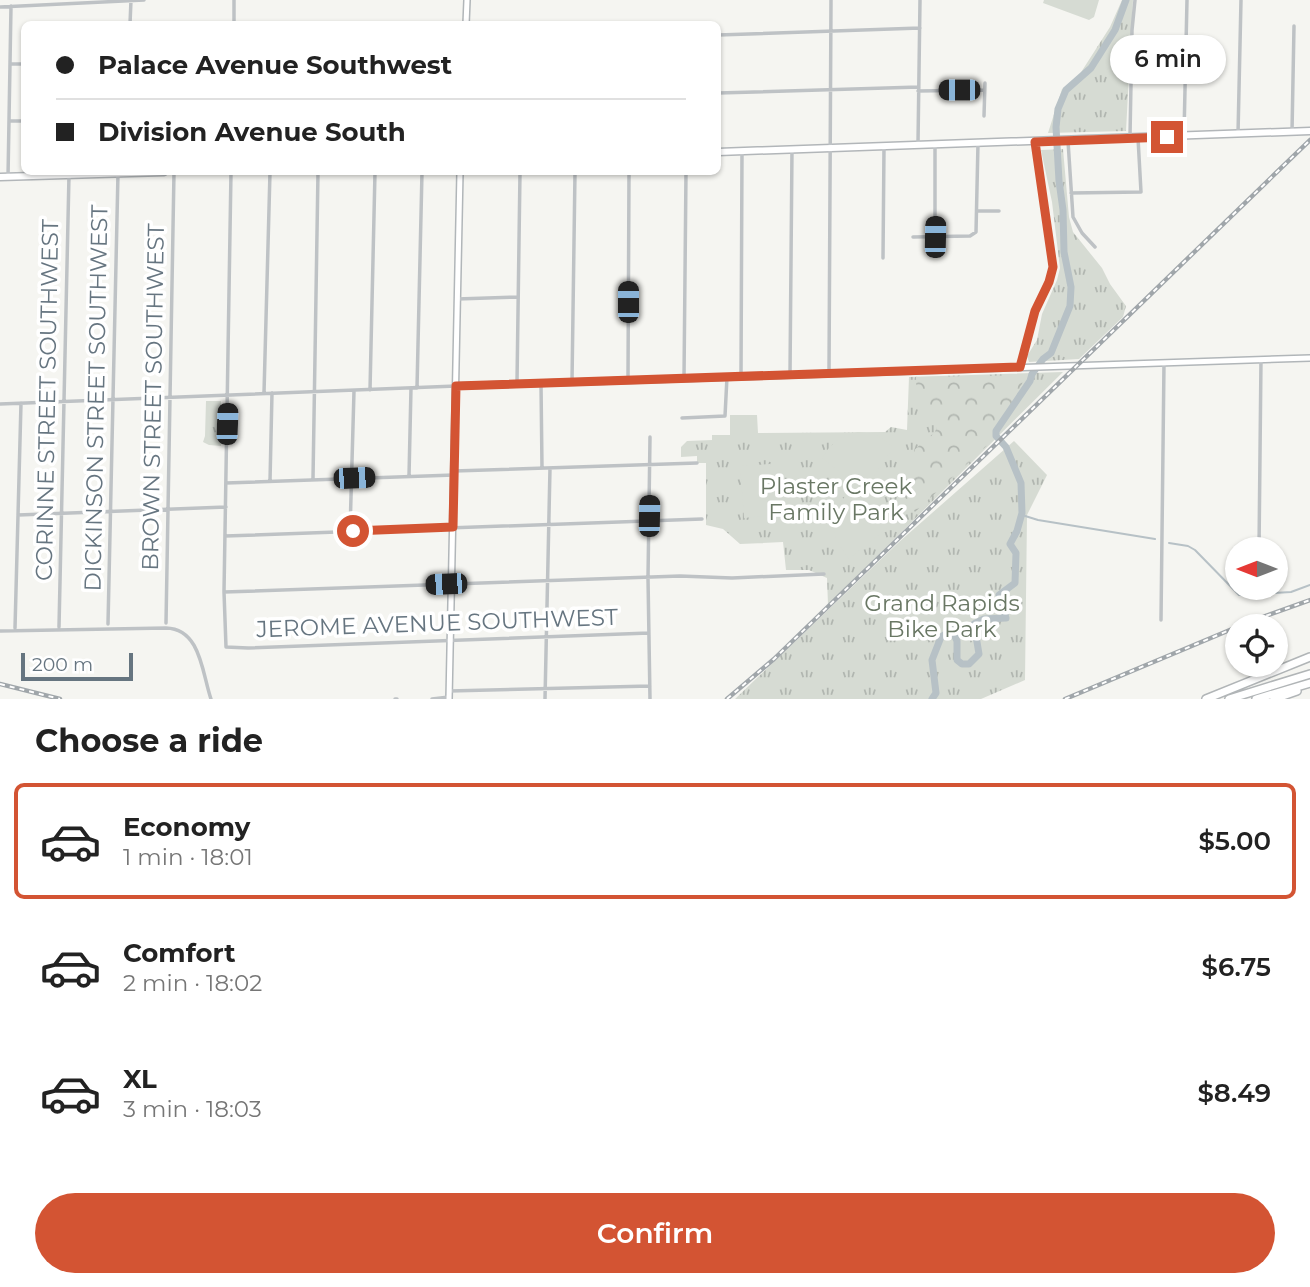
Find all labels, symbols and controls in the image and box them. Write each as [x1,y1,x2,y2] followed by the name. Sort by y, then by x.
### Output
[1109,36,1225,85] callout: 6 min
[1134,45,1202,73] text: 6 min
[98,49,452,81] text: Palace Avenue Southwest
[939,80,981,101] car
[98,116,406,148] text: Division Avenue South
[1151,121,1183,153] route end
[79,204,113,592] street label: DICKINSON STREET SOUTHWEST
[925,216,946,258] car
[30,218,64,581] street label: CORINNE STREET SOUTHWEST
[136,222,170,571] street label: BROWN STREET SOUTHWEST
[618,281,639,323] car
[216,403,239,445] car
[333,467,376,489] car
[760,472,912,526] park label: Plaster Creek Family Park
[639,495,660,537] car
[337,515,369,547] route start
[1225,537,1288,600] north arrow
[1225,537,1288,677] map controls
[425,573,468,595] car
[864,589,1020,643] park label: Grand Rapids Bike Park
[255,603,619,643] street label: JEROME AVENUE SOUTHWEST
[1225,614,1288,677] button: locate
[21,650,133,682] scale bar
[32,653,93,676] text: 200 m
[35,721,263,760] text: Choose a ride
[39,810,102,873] icon: car
[123,811,250,843] text: Economy
[1198,825,1271,857] text: $5.00
[123,843,253,871] text: 1 min · 18:01
[39,936,102,999] icon: car
[123,937,235,969] text: Comfort
[1202,951,1271,983] text: $6.75
[123,969,262,997] text: 2 min · 18:02
[39,1062,102,1125] icon: car
[123,1063,157,1095] text: XL
[1197,1077,1271,1109] text: $8.49
[123,1095,262,1123] text: 3 min · 18:03
[35,1193,1275,1273] button: Confirm

